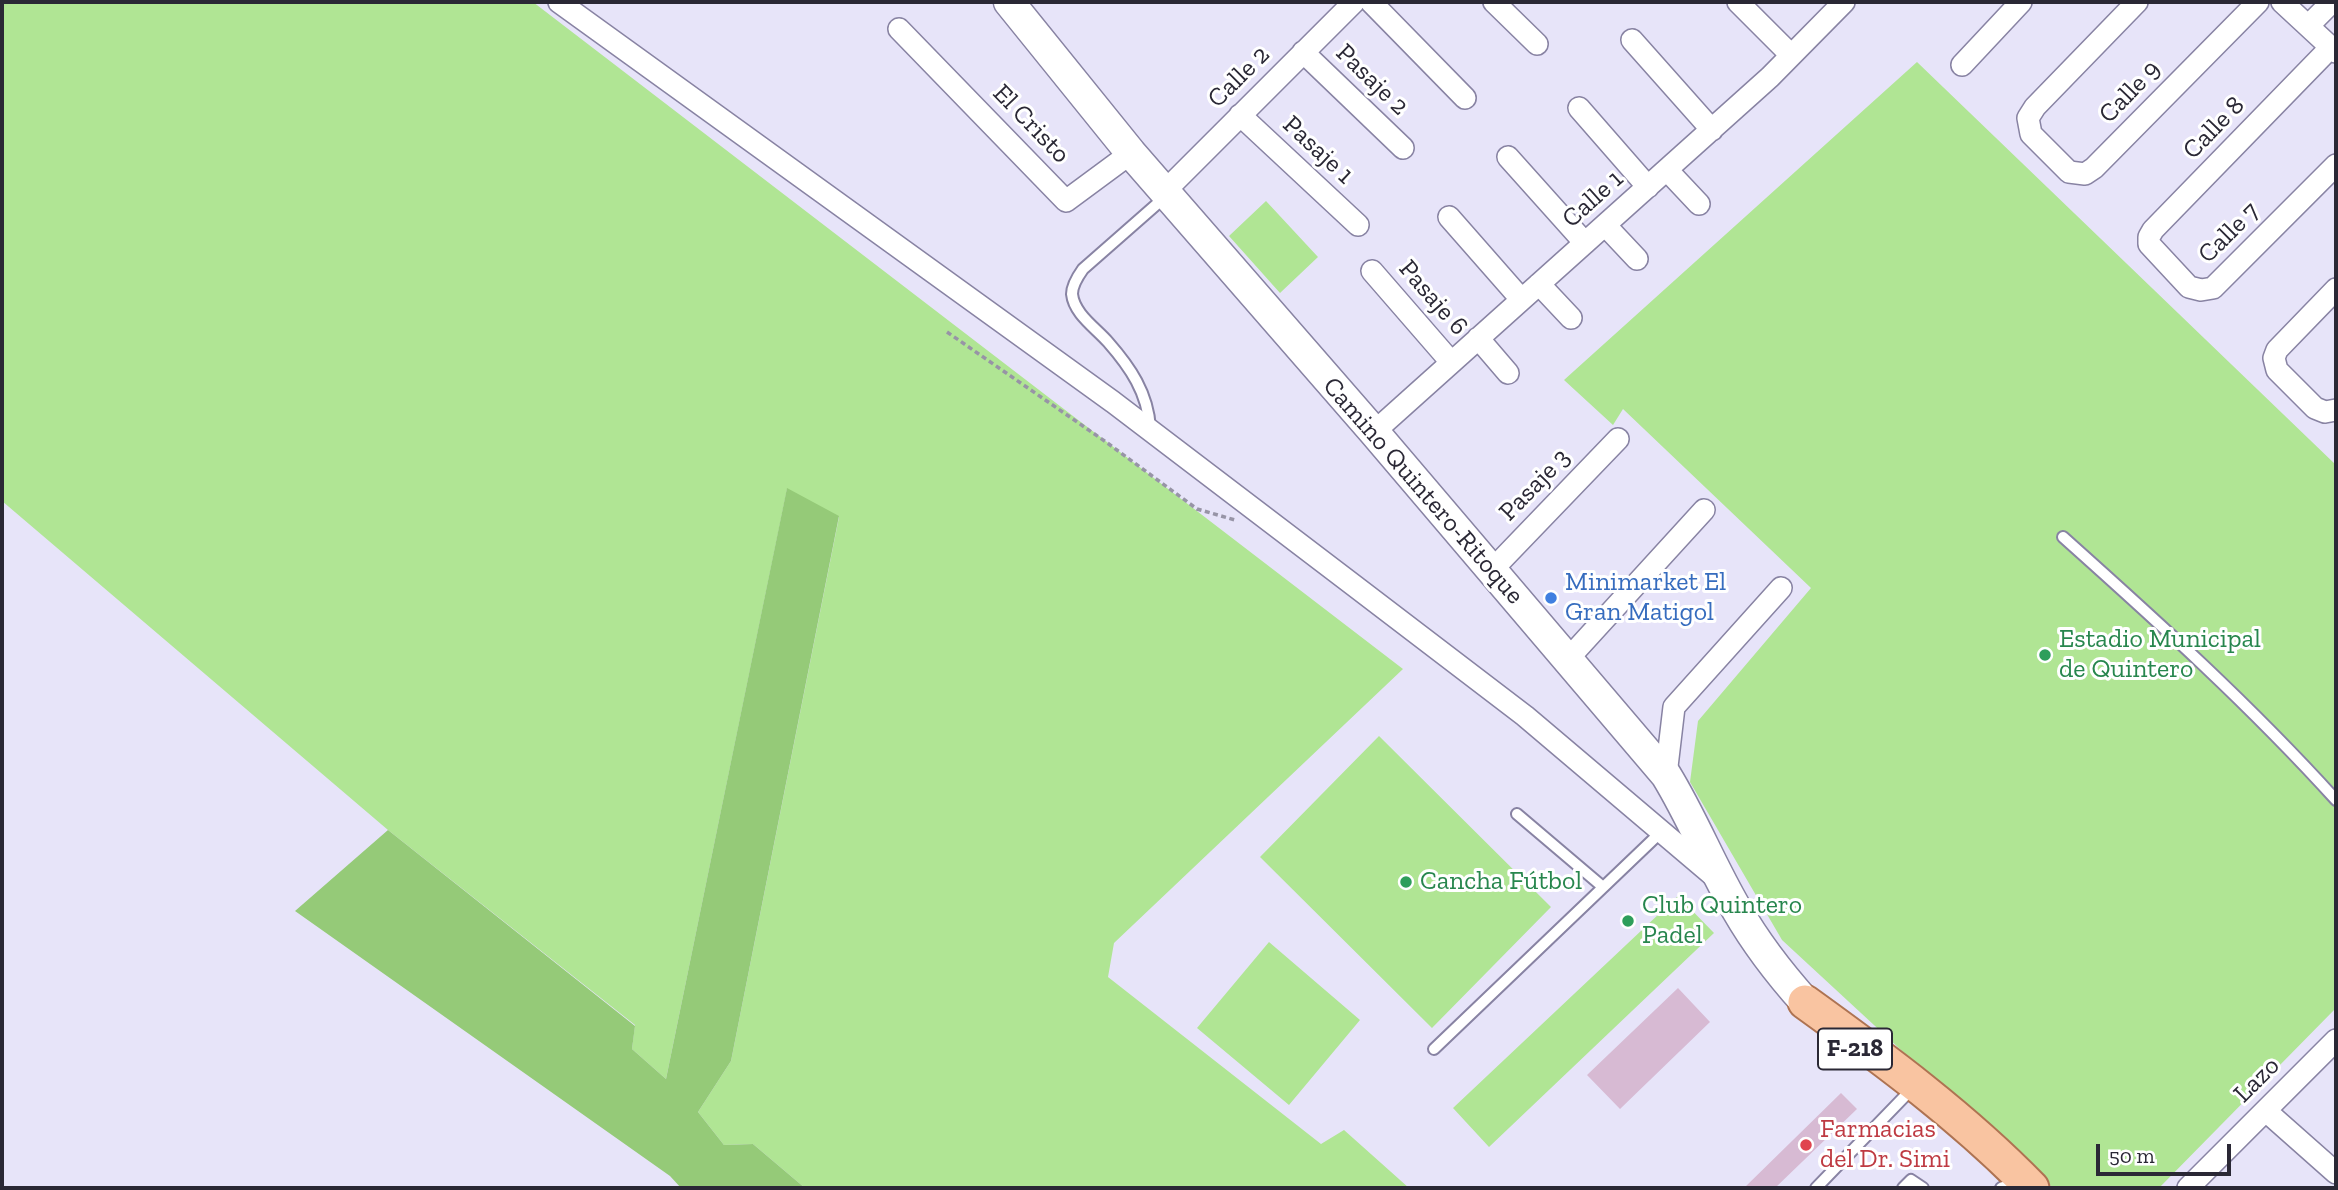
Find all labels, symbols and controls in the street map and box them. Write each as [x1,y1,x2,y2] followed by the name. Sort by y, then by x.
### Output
[1329,38,1415,122] street label: Pasaje 2
[1202,40,1276,114] street label: Calle 2
[2093,54,2167,130] street label: Calle 9
[986,78,1076,170] street label: El Cristo
[2177,90,2251,166] street label: Calle 8
[1276,109,1360,191] street label: Pasaje 1
[1556,164,1630,234] street label: Calle 1
[2192,196,2266,270] street label: Calle 7
[1392,254,1474,342] street label: Pasaje 6
[1316,371,1530,611] street label: Camino Quintero-Ritoque
[1493,442,1577,528] street label: Pasaje 3
[1565,567,1726,628] place label: Minimarket El Gran Matigol
[1543,590,1559,606] marker: Minimarket El Gran Matigol
[2059,624,2261,686] place label: Estadio Municipal de Quintero
[2037,647,2053,663] marker: Estadio Municipal de Quintero
[1420,866,1582,898] place label: Cancha Fútbol
[1398,874,1414,890] marker: Cancha Fútbol
[1642,890,1802,951] place label: Club Quintero Padel
[1620,913,1636,929] marker: Club Quintero Padel
[1818,1028,1892,1070] road number: F-218
[2228,1051,2286,1109] street label: Lazo
[1820,1114,1950,1176] place label: Farmacias del Dr. Simi
[2100,1130,2235,1174] scale bar
[1798,1137,1814,1153] marker: Farmacias del Dr. Simi
[2109,1143,2155,1168] text: 50 m

